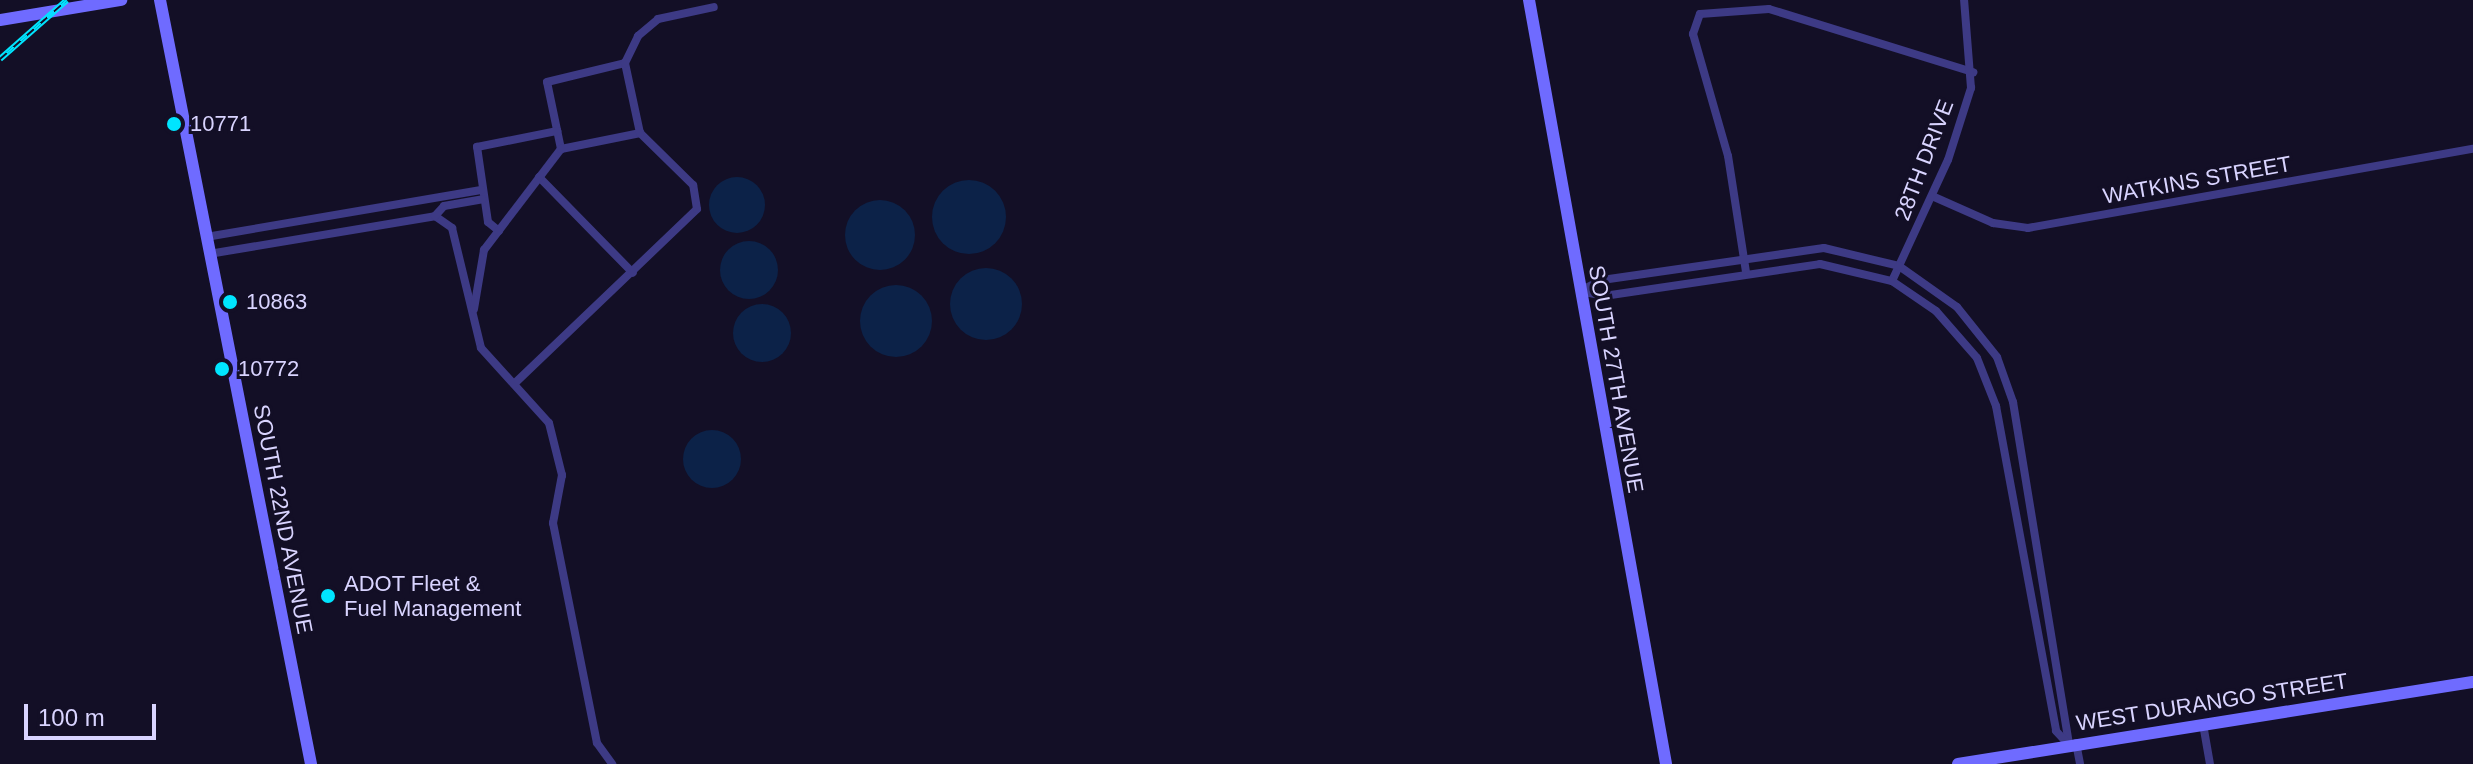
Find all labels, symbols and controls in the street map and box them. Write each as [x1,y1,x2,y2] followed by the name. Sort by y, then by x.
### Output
[1889,96,1959,224] street label: 28TH DRIVE
[190,111,251,137] place label: 10771
[165,115,183,133] marker: 10771
[2101,150,2293,210] street label: WATKINS STREET
[1583,263,1649,495] street label: SOUTH 27TH AVENUE
[246,289,307,315] place label: 10863
[221,293,239,311] marker: 10863
[238,356,299,382] place label: 10772
[213,360,231,378] marker: 10772
[248,401,318,637] street label: SOUTH 22ND AVENUE
[344,570,521,622] place label: ADOT Fleet & Fuel Management
[319,587,337,605] marker: ADOT Fleet & Fuel Management
[2074,667,2350,737] street label: WEST DURANGO STREET
[28,688,160,738] scale bar
[38,704,105,731] text: 100 m

